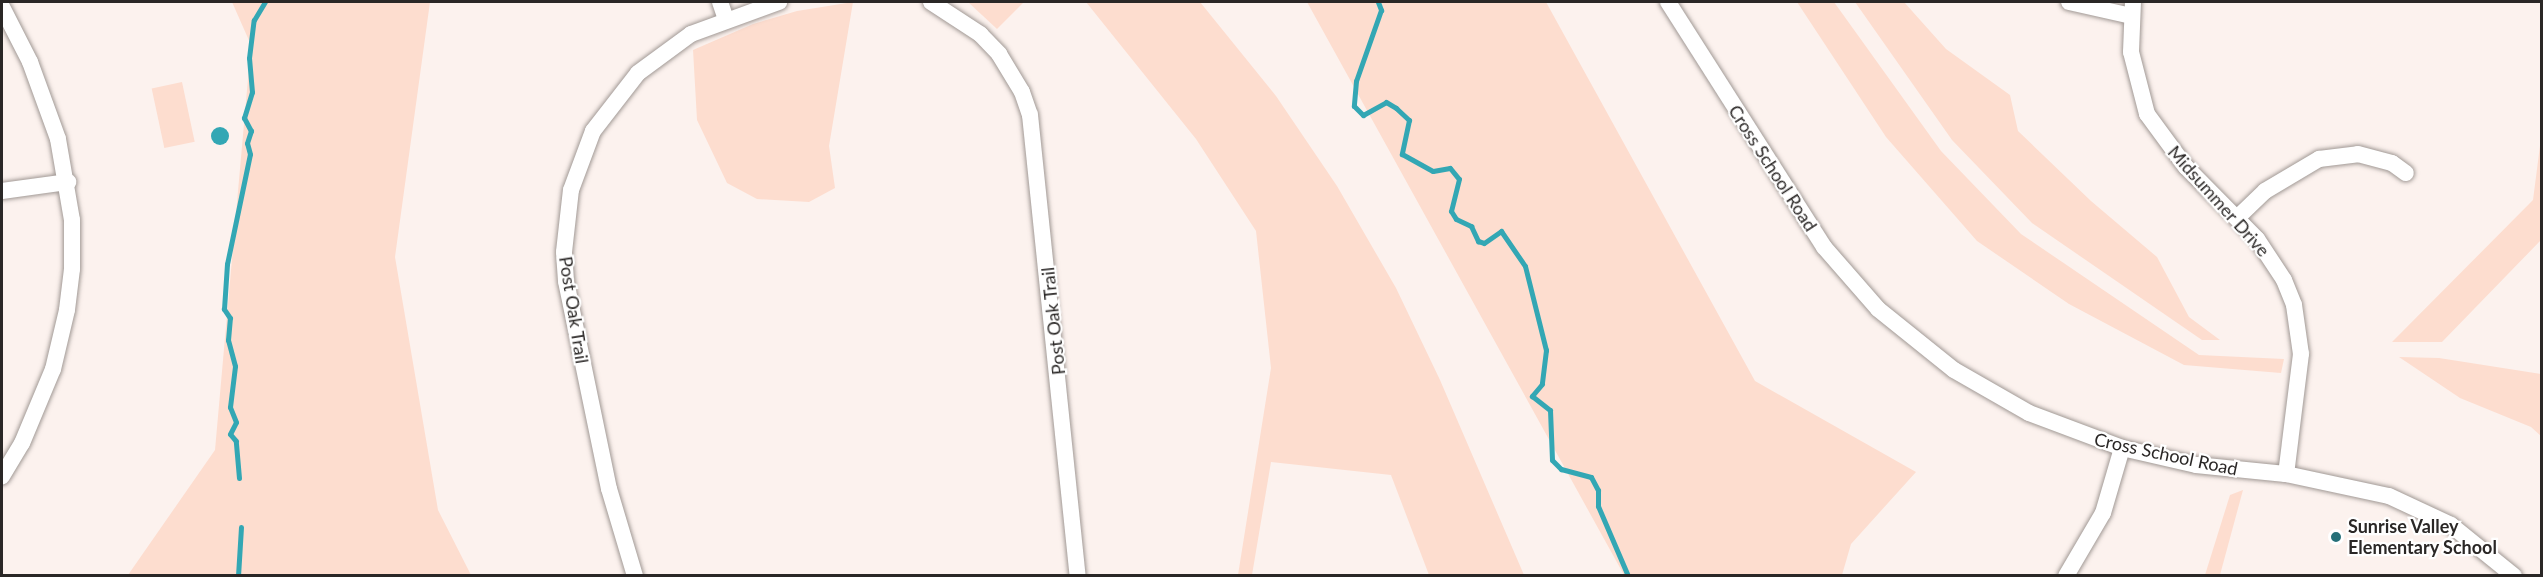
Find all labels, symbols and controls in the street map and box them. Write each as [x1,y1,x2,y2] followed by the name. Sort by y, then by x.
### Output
[1724,101,1822,235] street label: Cross School Road
[2163,141,2275,261] street label: Midsummer Drive
[555,255,593,365] street label: Post Oak Trail
[1037,266,1069,376] street label: Post Oak Trail
[2092,428,2240,480] street label: Cross School Road
[2348,516,2497,558] place label: Sunrise Valley Elementary School
[2329,530,2343,544] marker: Sunrise Valley Elementary School

